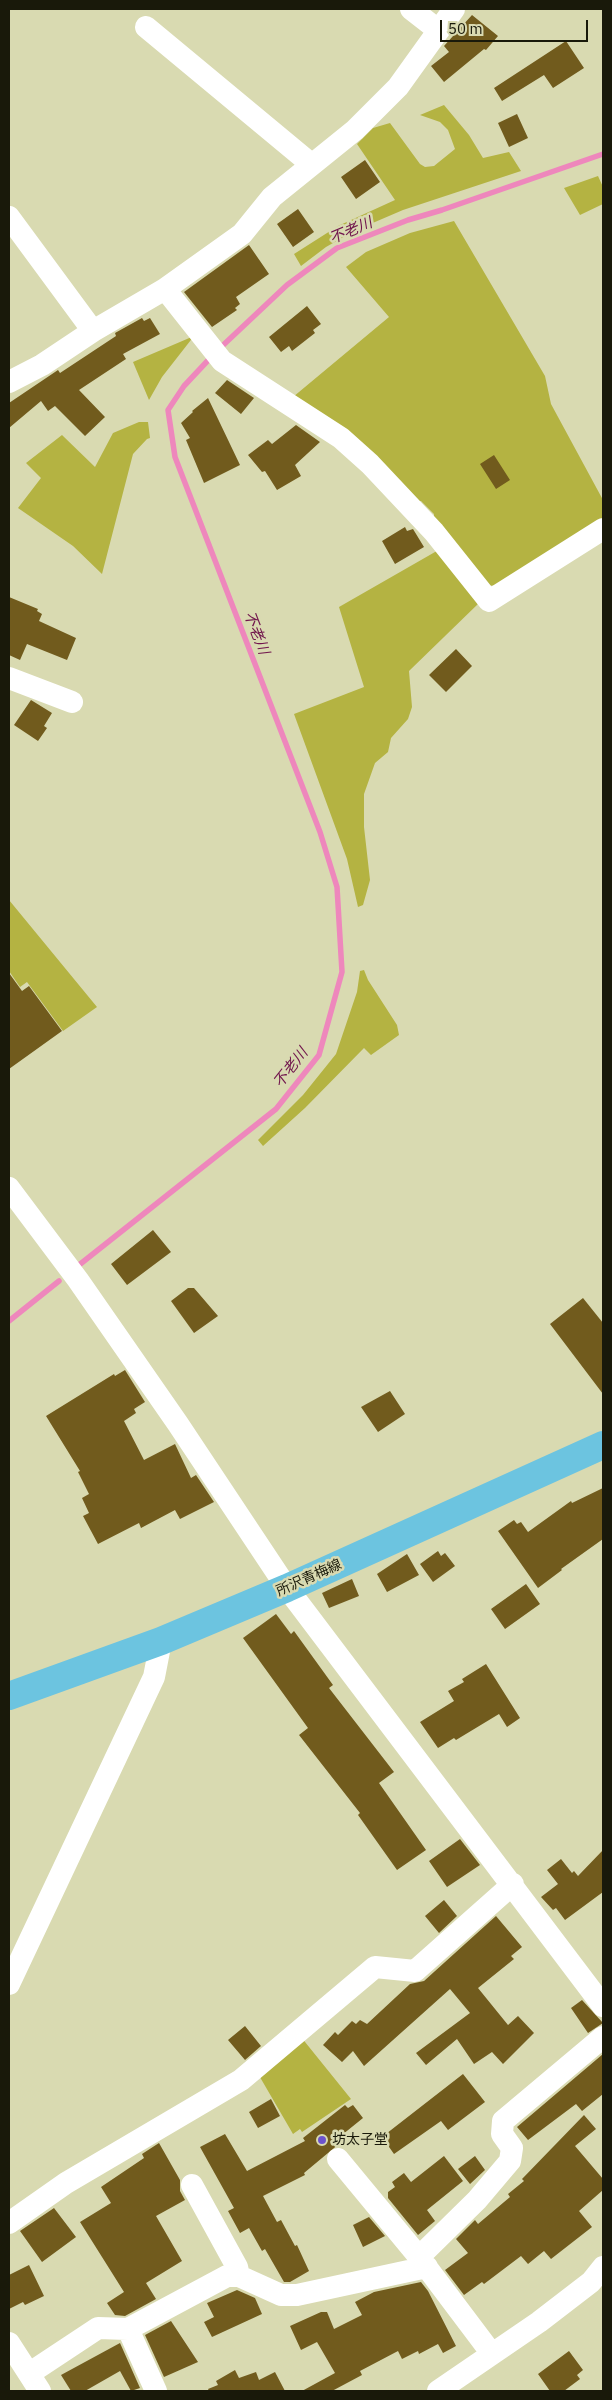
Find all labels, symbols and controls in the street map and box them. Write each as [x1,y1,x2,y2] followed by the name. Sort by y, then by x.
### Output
[442,10,590,42] scale bar
[448,19,483,38] text: 50 m
[327,214,375,248] water label: 不老川
[240,609,272,657] water label: 不老川
[270,1045,312,1091] water label: 不老川
[274,1556,344,1600] street label: 所沢青梅線
[332,2132,388,2148] place label: 坊太子堂
[316,2134,328,2146] marker: 坊太子堂

